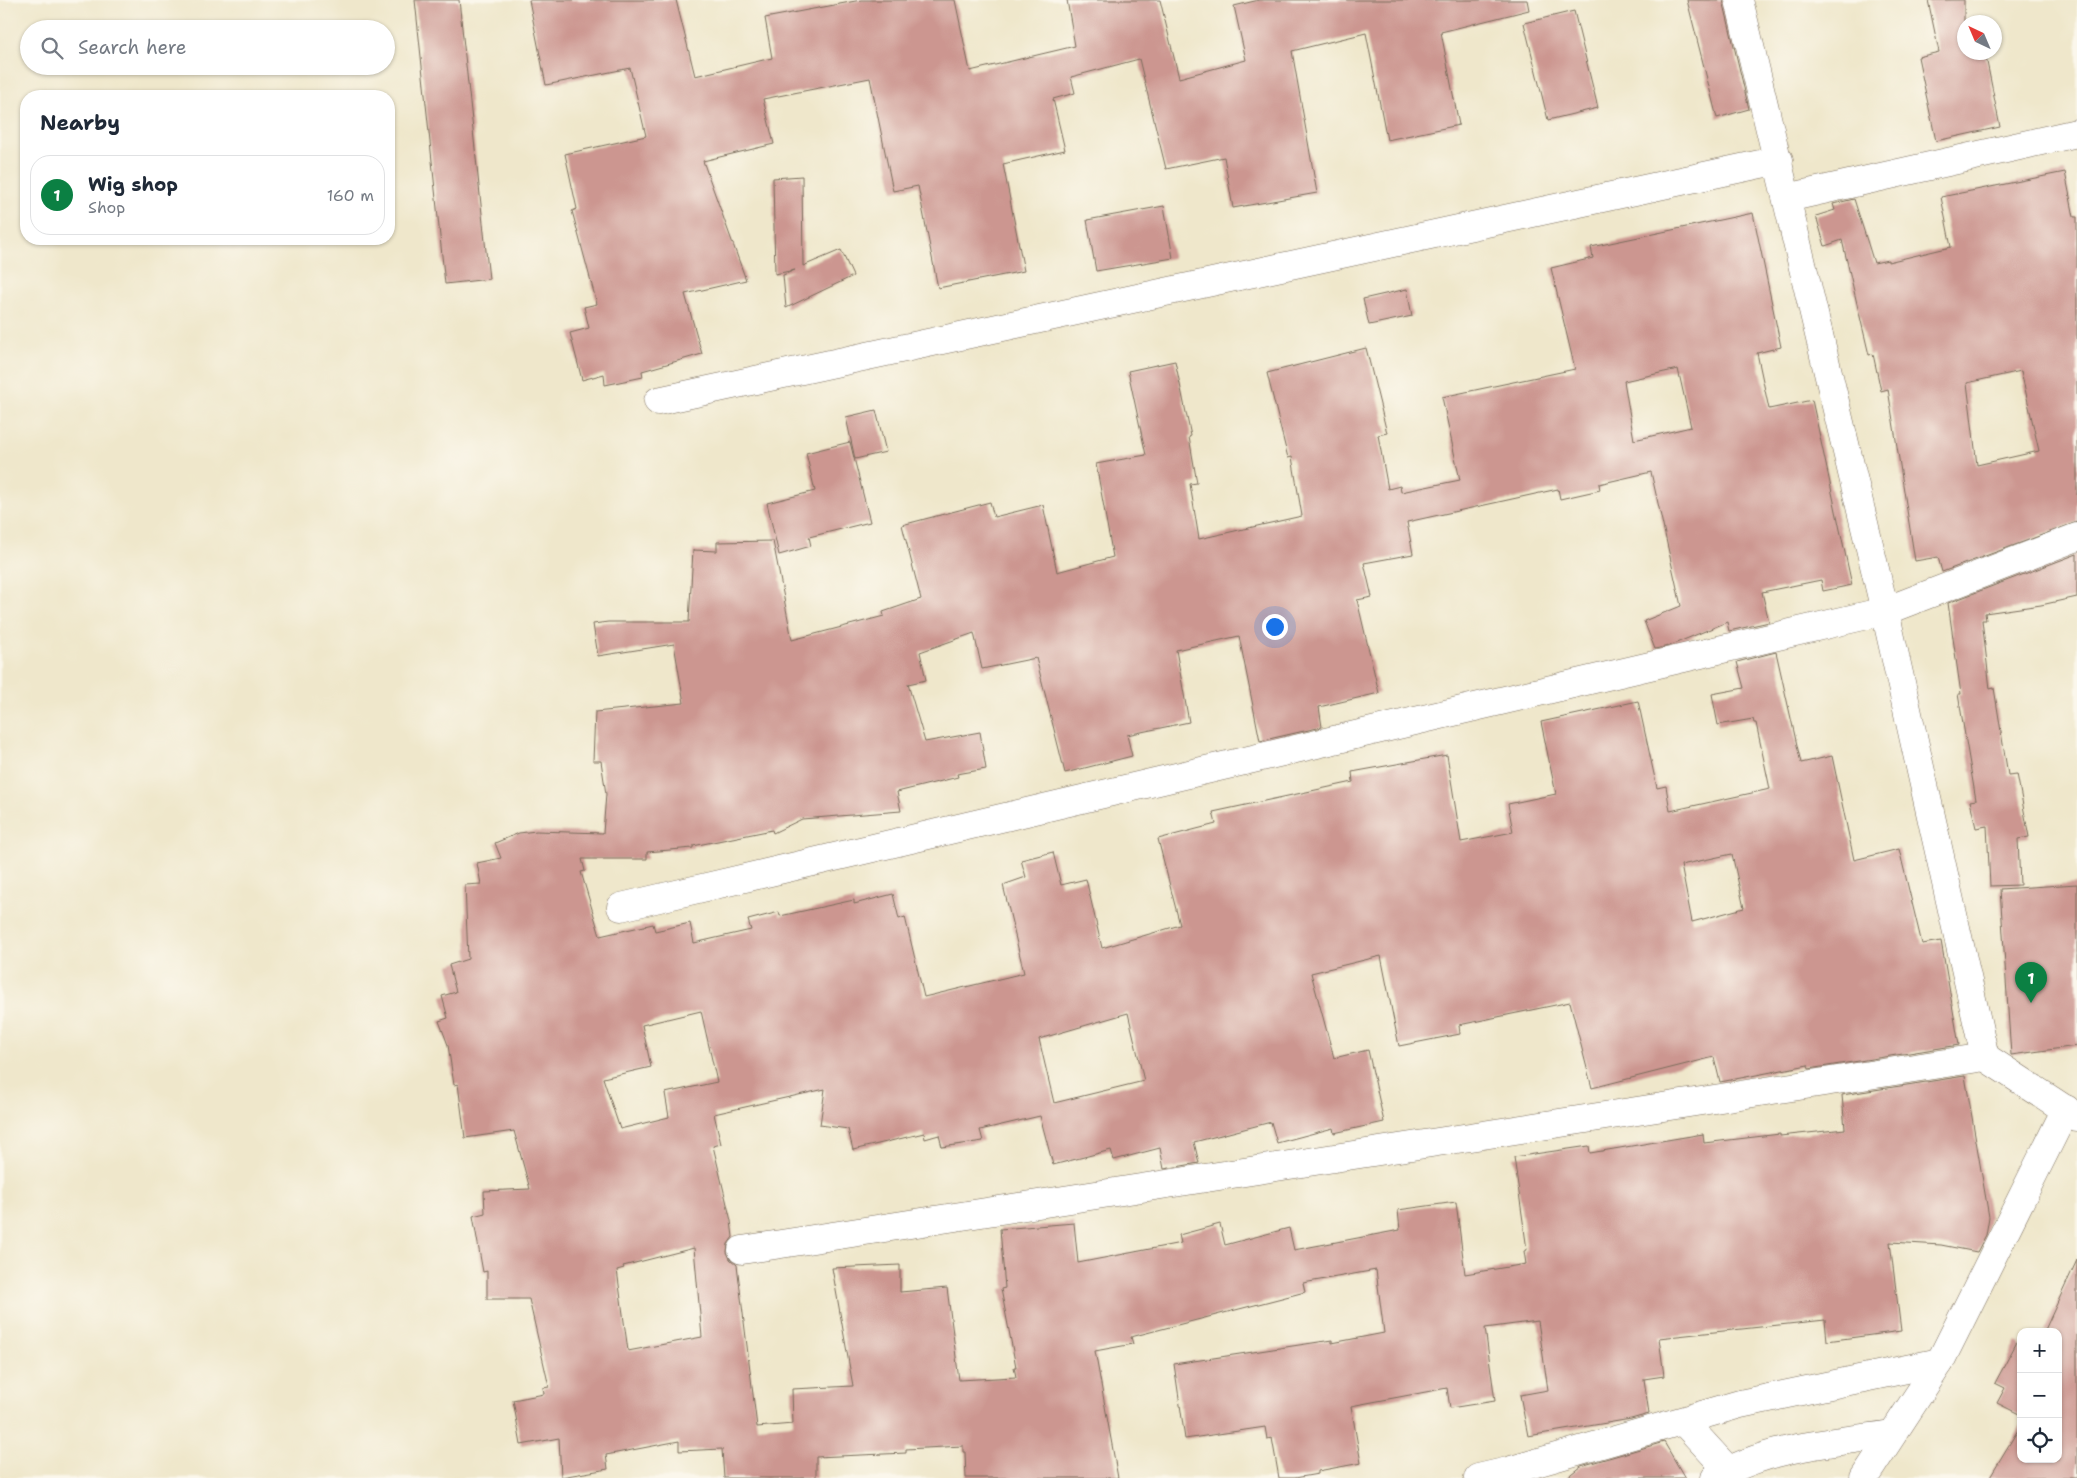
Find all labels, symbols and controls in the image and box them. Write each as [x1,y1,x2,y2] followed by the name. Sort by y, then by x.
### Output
[1957,15,2002,60] north arrow
[20,20,395,75] search box
[38,34,66,62] icon: search
[78,35,187,60] text: Search here
[40,109,120,137] text: Nearby
[88,172,178,197] text: Wig shop
[53,185,61,206] text: 1
[327,185,374,206] text: 160 m
[88,197,125,218] text: Shop
[1262,614,1288,640] your location
[2015,962,2047,1003] pin: 1
[2017,1328,2062,1463] map controls
[2017,1328,2062,1373] button: +
[2017,1373,2062,1418] button: −
[2017,1418,2062,1463] button: locate

